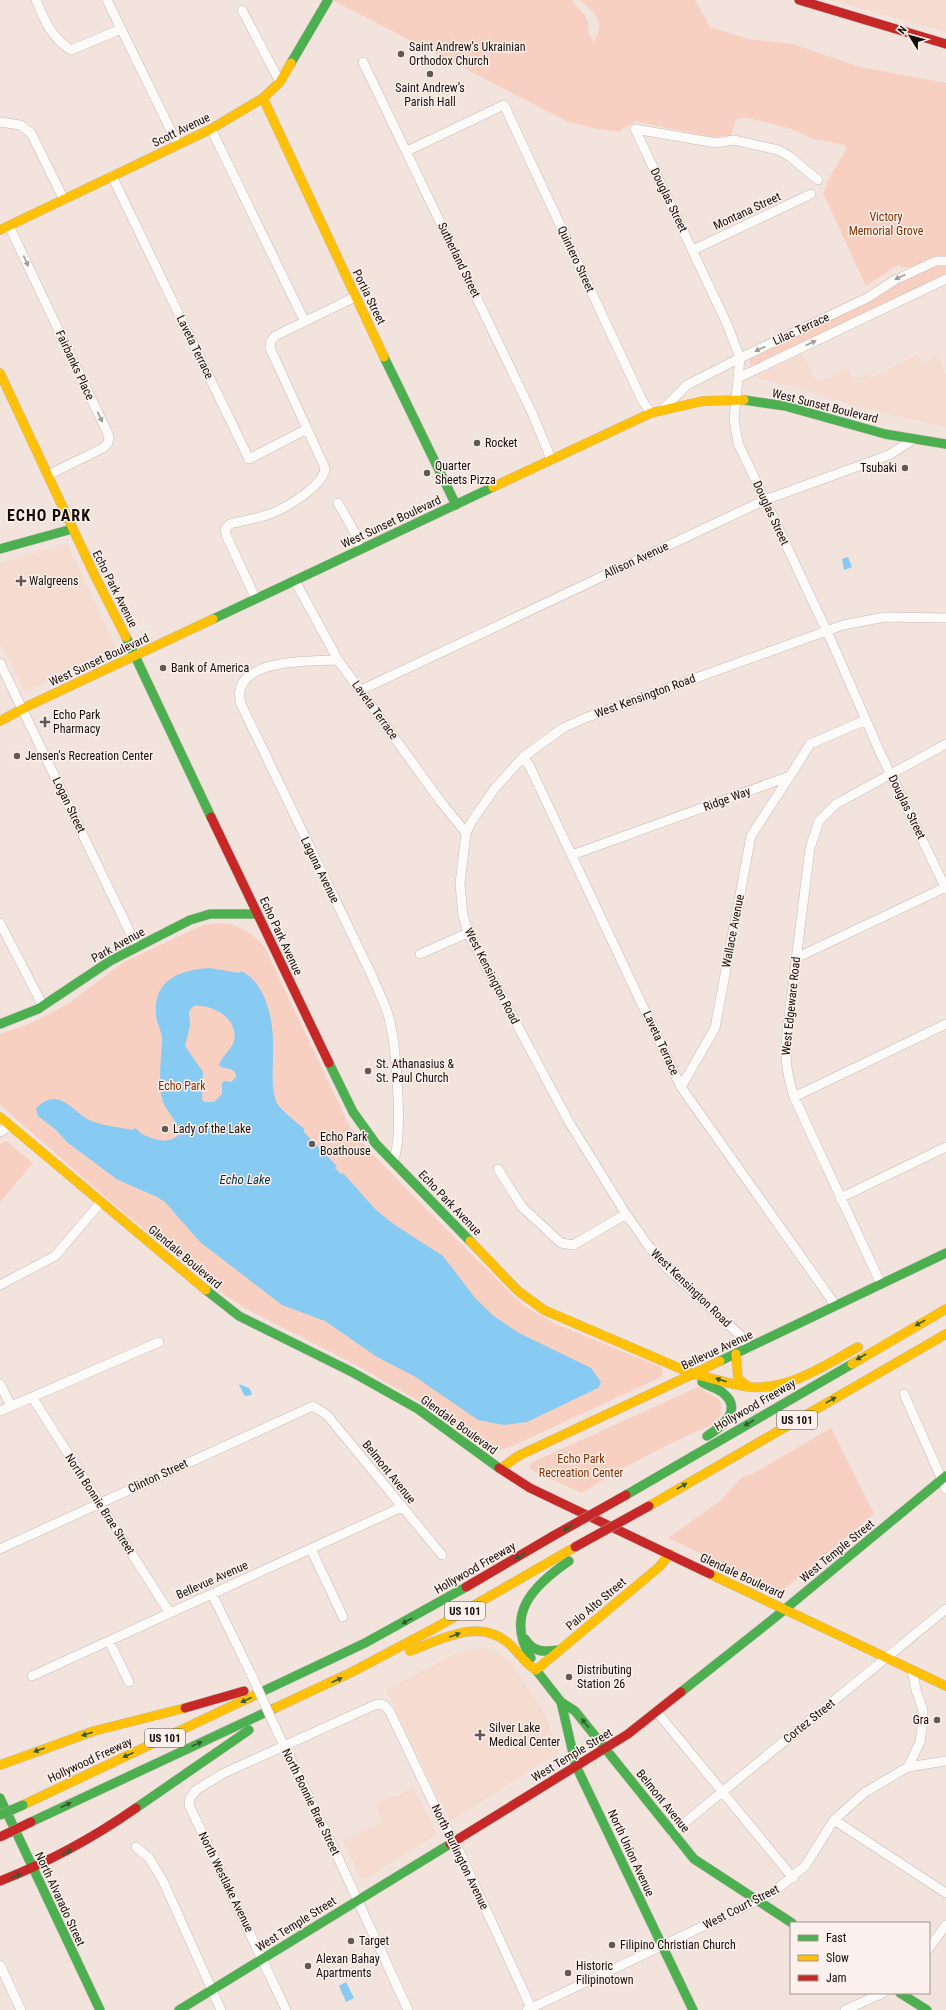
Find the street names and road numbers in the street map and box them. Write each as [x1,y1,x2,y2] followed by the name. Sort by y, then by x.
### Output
[150,110,212,150] street label: Scott Avenue
[647,166,691,235] street label: Douglas Street
[711,189,783,233] street label: Montana Street
[435,220,483,300] street label: Sutherland Street
[555,224,598,295] street label: Quintero Street
[350,267,389,327] street label: Portia Street
[771,310,832,348] street label: Lilac Terrace
[174,313,217,381] street label: Laveta Terrace
[53,328,97,402] street label: Fairbanks Place
[771,386,879,426] street label: West Sunset Boulevard
[750,479,792,548] street label: Douglas Street
[339,493,443,551] street label: West Sunset Boulevard
[601,539,671,581] street label: Allison Avenue
[90,548,141,630] street label: Echo Park Avenue
[47,631,151,689] street label: West Sunset Boulevard
[593,671,697,721] street label: West Kensington Road
[349,678,401,742] street label: Laveta Terrace
[885,773,929,842] street label: Douglas Street
[50,775,89,835] street label: Logan Street
[702,784,752,814] street label: Ridge Way
[298,835,342,906] street label: Laguna Avenue
[719,893,747,969] street label: Wallace Avenue
[257,895,305,978] street label: Echo Park Avenue
[89,924,147,965] street label: Park Avenue
[462,925,522,1027] street label: West Kensington Road
[779,956,803,1056] street label: West Edgeware Road
[640,1009,682,1078] street label: Laveta Terrace
[416,1168,485,1239] street label: Echo Park Avenue
[146,1222,224,1292] street label: Glendale Boulevard
[648,1246,734,1330] street label: West Kensington Road
[679,1327,755,1373] street label: Bellevue Avenue
[712,1376,798,1434] street label: Hollywood Freeway
[418,1393,500,1457] street label: Glendale Boulevard
[777,1411,817,1429] road number: US 101
[359,1438,419,1506] street label: Belmont Avenue
[62,1451,138,1557] street label: North Bonnie Brae Street
[126,1456,190,1496] street label: Clinton Street
[797,1516,877,1585] street label: West Temple Street
[432,1539,518,1597] street label: Hollywood Freeway
[698,1550,786,1602] street label: Glendale Boulevard
[174,1558,250,1602] street label: Bellevue Avenue
[563,1575,629,1633] street label: Palo Alto Street
[445,1602,485,1620] road number: US 101
[780,1696,838,1746] street label: Cortez Street
[529,1725,615,1785] street label: West Temple Street
[145,1729,185,1747] road number: US 101
[46,1734,134,1786] street label: Hollywood Freeway
[279,1746,343,1858] street label: North Bonnie Brae Street
[633,1767,693,1835] street label: Belmont Avenue
[428,1802,492,1912] street label: North Burlington Avenue
[605,1807,657,1899] street label: North Union Avenue
[196,1830,257,1935] street label: North Westlake Avenue
[32,1850,88,1949] street label: North Alvarado Street
[701,1882,782,1932] street label: West Court Street
[253,1894,339,1954] street label: West Temple Street

